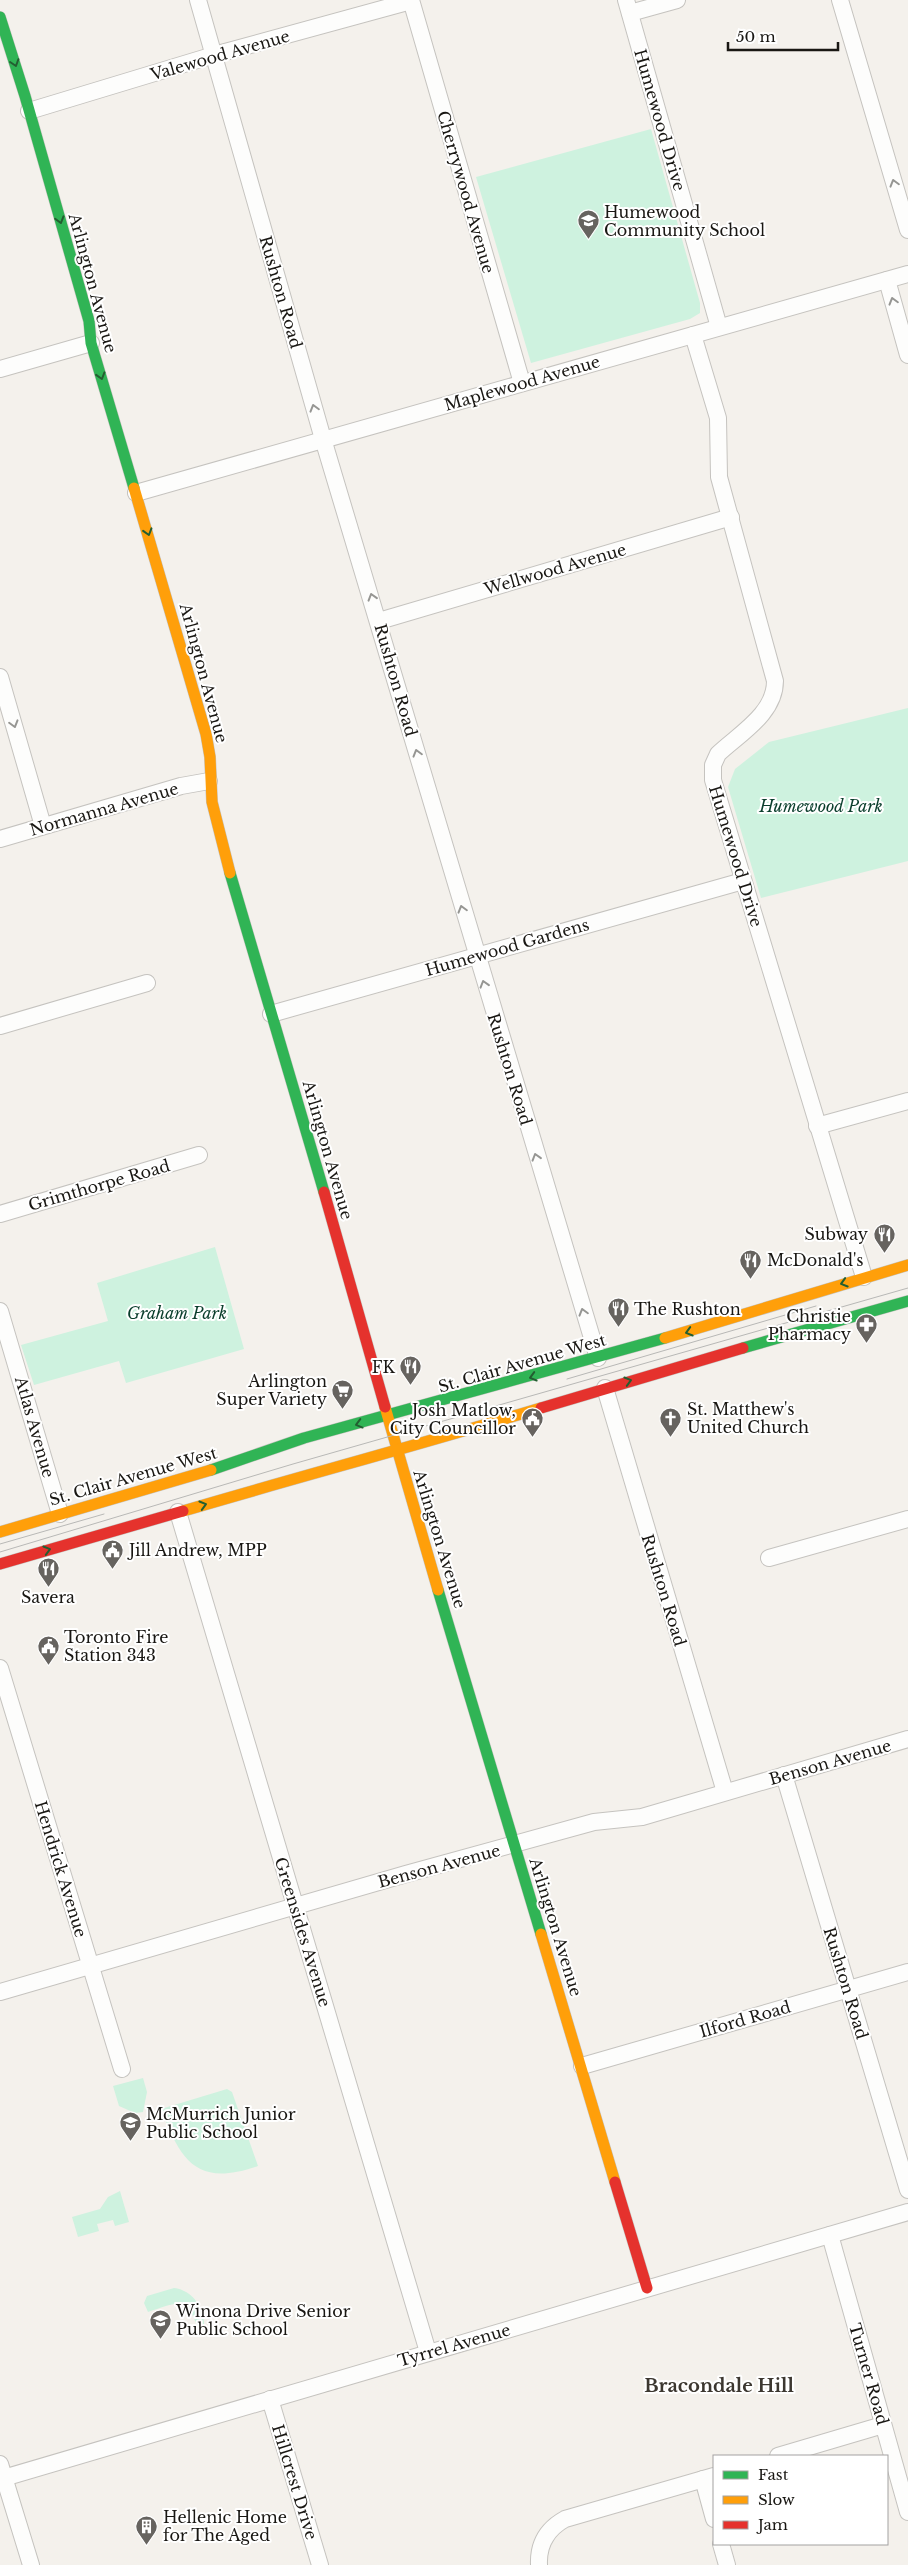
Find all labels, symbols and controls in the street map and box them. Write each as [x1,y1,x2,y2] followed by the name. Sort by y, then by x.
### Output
[728,20,838,52] scale bar
[147,26,292,85] street label: Valewood Avenue
[736,27,776,46] text: 50 m
[630,47,690,193] street label: Humewood Drive
[9,59,19,67] one-way arrow
[433,108,499,276] street label: Cherrywood Avenue
[890,179,900,188] one-way arrow
[604,202,765,240] place label: Humewood Community School
[576,209,600,240] school or university icon: Humewood Community School
[64,210,121,355] street label: Arlington Avenue
[54,215,65,224] one-way arrow
[255,233,307,351] street label: Rushton Road
[888,297,898,306] one-way arrow
[442,351,602,415] street label: Maplewood Avenue
[96,372,106,380] one-way arrow
[310,405,320,413] one-way arrow
[142,528,152,536] one-way arrow
[481,539,628,599] street label: Wellwood Avenue
[367,594,377,602] one-way arrow
[175,600,232,745] street label: Arlington Avenue
[370,621,422,739] street label: Rushton Road
[8,719,18,727] one-way arrow
[413,750,423,758] one-way arrow
[27,778,181,840] street label: Normanna Avenue
[705,783,767,929] street label: Humewood Drive
[758,796,883,816] park label: Humewood Park
[458,906,468,914] one-way arrow
[423,914,591,980] street label: Humewood Gardens
[480,981,490,989] one-way arrow
[483,1010,537,1128] street label: Rushton Road
[298,1077,357,1222] street label: Arlington Avenue
[532,1153,542,1161] one-way arrow
[26,1155,172,1215] street label: Grimthorpe Road
[872,1222,896,1253] restaurant icon: Subway
[805,1224,869,1244] place label: Subway
[739,1248,763,1279] restaurant icon: McDonald's
[767,1250,864,1270] place label: McDonald's
[841,1278,849,1288] one-way arrow
[606,1297,630,1328] restaurant icon: The Rushton
[634,1299,741,1319] place label: The Rushton
[127,1303,227,1323] park label: Graham Park
[768,1306,852,1344] place label: Christie Pharmacy
[578,1309,588,1317] one-way arrow
[855,1313,879,1344] pharmacy icon: Christie Pharmacy
[686,1326,694,1336] one-way arrow
[436,1329,608,1397] street label: St. Clair Avenue West
[399,1355,423,1386] restaurant icon: FK
[372,1357,396,1377] place label: FK
[216,1371,328,1409] place label: Arlington Super Variety
[529,1371,538,1381] one-way arrow
[11,1373,59,1480] street label: Atlas Avenue
[623,1377,631,1387] one-way arrow
[331,1378,355,1409] supermarket icon: Arlington Super Variety
[687,1399,809,1437] place label: St. Matthew's United Church
[390,1400,516,1438] place label: Josh Matlow, City Councillor
[659,1406,683,1437] church icon: St. Matthew's United Church
[520,1407,544,1438] public building icon: Josh Matlow, City Councillor
[356,1418,364,1428] one-way arrow
[47,1442,219,1510] street label: St. Clair Avenue West
[409,1466,471,1611] street label: Arlington Avenue
[198,1500,206,1510] one-way arrow
[637,1531,691,1649] street label: Rushton Road
[101,1538,125,1569] public building icon: Jill Andrew, MPP
[127,1540,267,1560] place label: Jill Andrew, MPP
[42,1546,50,1556] one-way arrow
[36,1556,60,1587] restaurant icon: Savera
[21,1587,75,1607] place label: Savera
[64,1627,168,1665] place label: Toronto Fire Station 343
[36,1634,60,1665] public building icon: Toronto Fire Station 343
[767,1735,893,1789] street label: Benson Avenue
[31,1798,91,1940] street label: Hendrick Avenue
[376,1840,502,1892] street label: Benson Avenue
[525,1854,587,1999] street label: Arlington Avenue
[271,1855,335,2009] street label: Greensides Avenue
[819,1924,873,2042] street label: Rushton Road
[697,1996,793,2042] street label: Ilford Road
[146,2104,296,2142] place label: McMurrich Junior Public School
[118,2111,142,2142] school or university icon: McMurrich Junior Public School
[175,2301,351,2339] place label: Winona Drive Senior Public School
[148,2308,172,2339] school or university icon: Winona Drive Senior Public School
[395,2319,513,2371] street label: Tyrrel Avenue
[845,2321,893,2427] street label: Turner Road
[644,2375,794,2397] district label: Bracondale Hill
[268,2422,322,2542] street label: Hillcrest Drive
[713,2455,888,2545] legend
[758,2465,789,2484] text: Fast
[758,2490,795,2509] text: Slow
[163,2507,287,2545] place label: Hellenic Home for The Aged
[135,2514,159,2545] building icon: Hellenic Home for The Aged
[756,2515,788,2534] text: Jam

